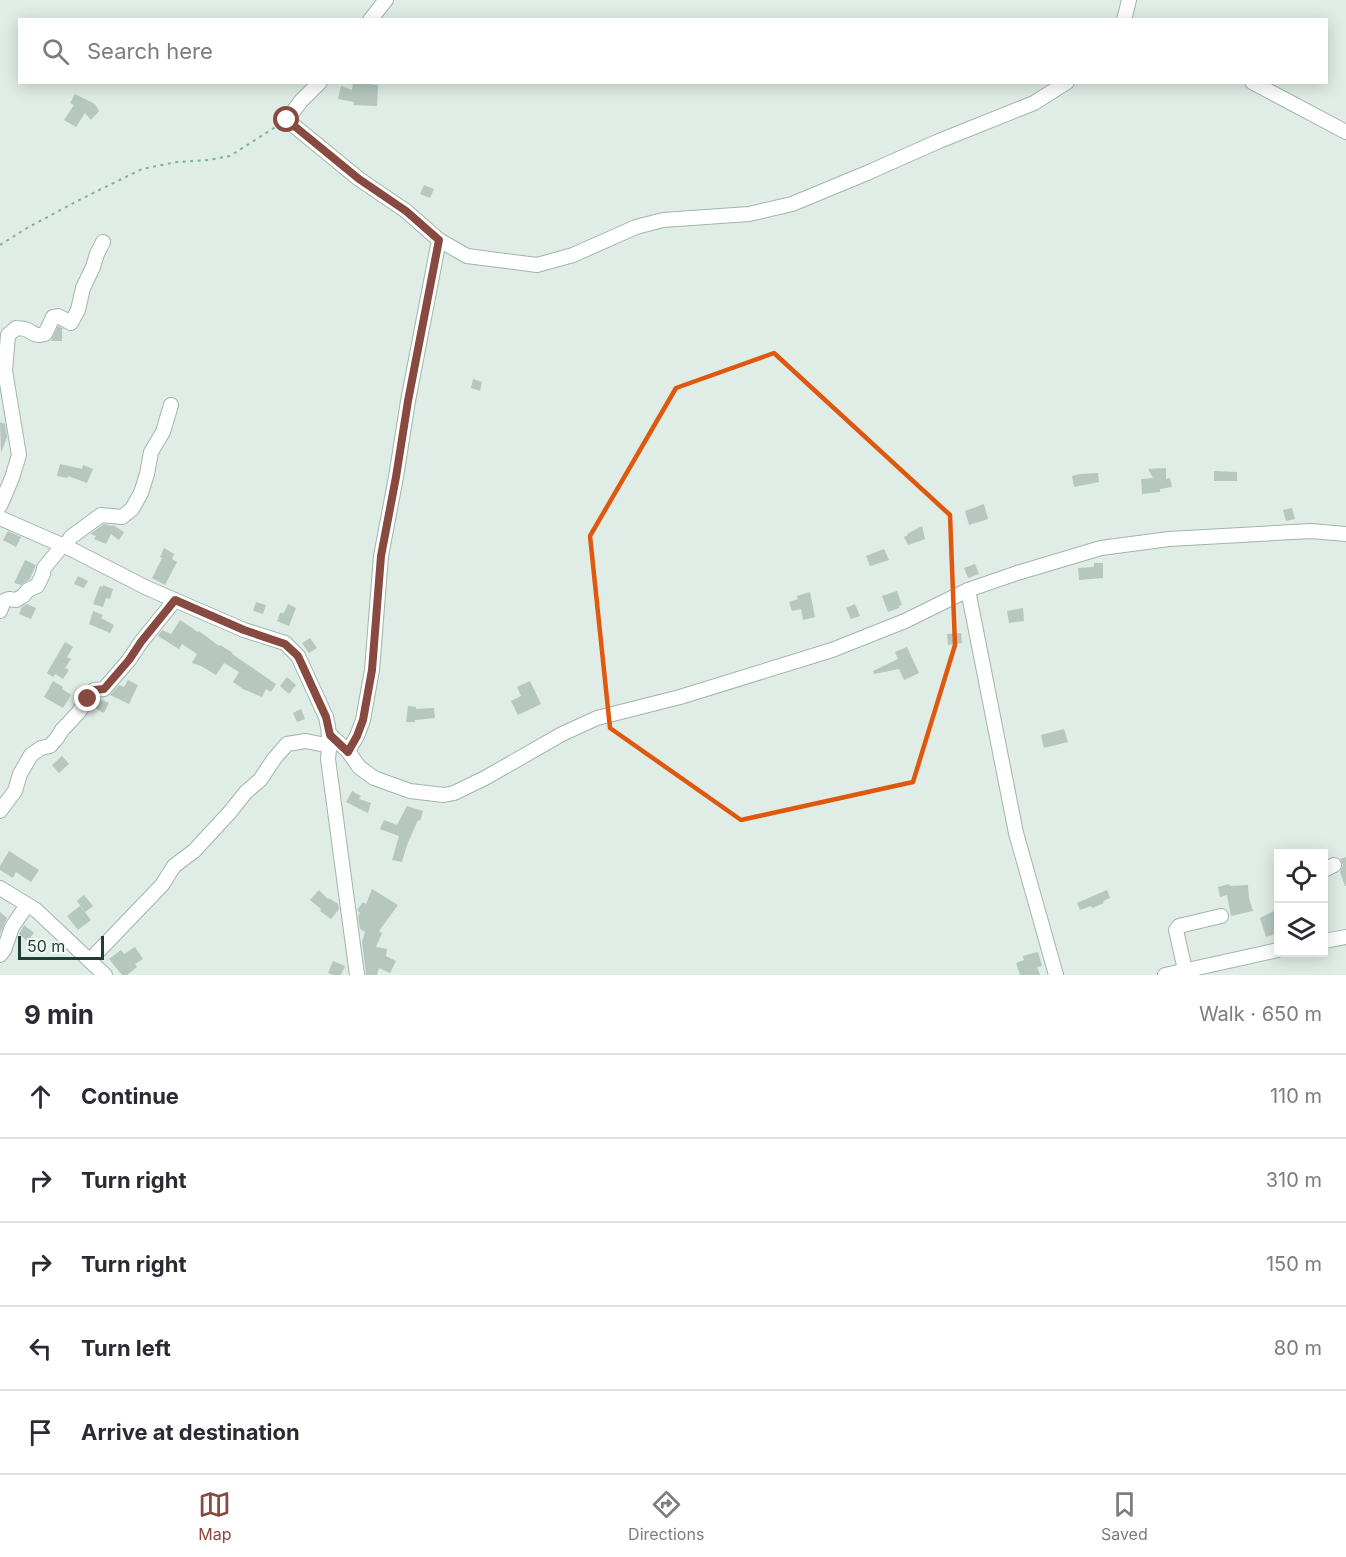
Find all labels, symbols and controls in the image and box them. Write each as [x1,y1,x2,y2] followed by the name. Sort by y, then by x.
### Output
[18,18,1328,84] search box
[39,35,72,68] icon: search
[87,38,213,64] text: Search here
[273,106,299,132] route start
[74,685,100,711] route end
[1274,849,1328,957] map controls
[1274,849,1328,903] button: locate
[1274,903,1328,957] button: layers
[18,933,104,960] scale bar
[27,936,65,956] text: 50 m
[24,999,94,1030] text: 9 min
[1199,1002,1322,1026] text: Walk · 650 m
[24,1080,57,1113] icon: ahead
[81,1083,179,1109] text: Continue
[1270,1084,1322,1108] text: 110 m
[24,1164,57,1197] icon: right
[81,1167,187,1193] text: Turn right
[1266,1168,1322,1192] text: 310 m
[24,1248,57,1281] icon: right
[81,1251,187,1277] text: Turn right
[1266,1252,1322,1276] text: 150 m
[24,1332,57,1365] icon: left
[81,1335,171,1361] text: Turn left
[1274,1336,1322,1360] text: 80 m
[24,1416,57,1449] icon: arrive
[81,1419,300,1445] text: Arrive at destination
[198,1488,232,1544] tab: Map
[628,1488,704,1544] tab: Directions
[1101,1488,1148,1544] tab: Saved

